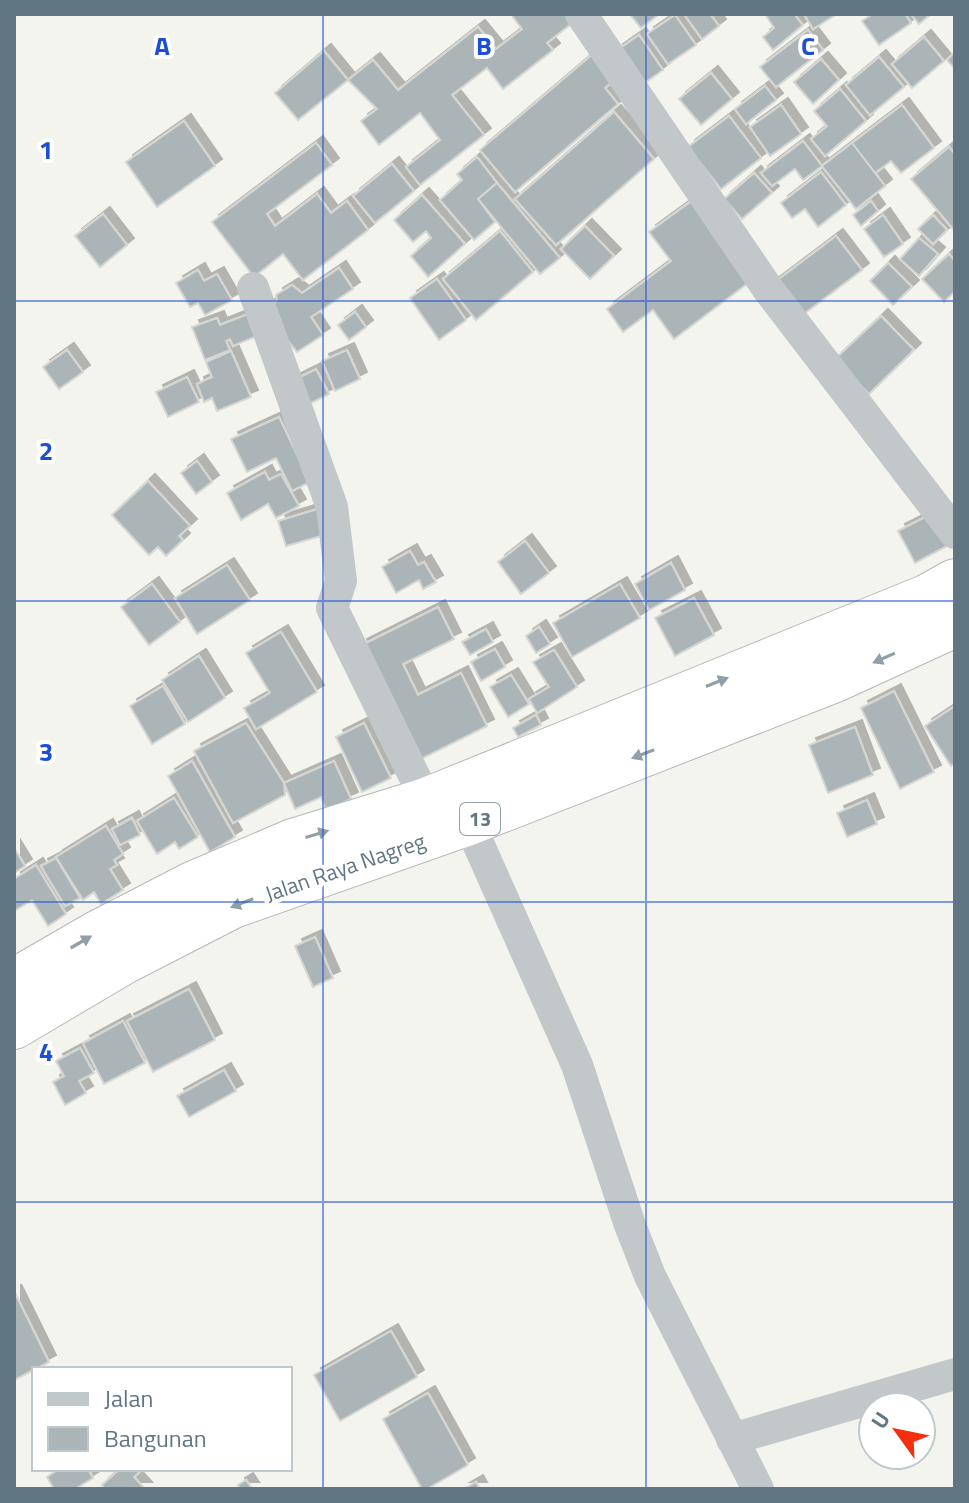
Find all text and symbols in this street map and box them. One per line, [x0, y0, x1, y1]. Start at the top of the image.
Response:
text: A [154, 26, 170, 65]
text: B [476, 26, 492, 65]
text: C [801, 26, 815, 65]
text: 1 [39, 130, 53, 169]
text: 2 [39, 431, 53, 470]
one-way arrow [873, 652, 896, 665]
one-way arrow [705, 675, 729, 688]
text: 3 [39, 732, 53, 771]
one-way arrow [631, 748, 655, 761]
road number: 13 [460, 803, 500, 835]
street label: Jalan Raya Nagreg [260, 824, 430, 910]
one-way arrow [306, 827, 330, 839]
one-way arrow [230, 897, 254, 910]
one-way arrow [70, 935, 92, 949]
text: 4 [39, 1032, 53, 1071]
legend [32, 1367, 292, 1471]
text: Jalan [104, 1380, 153, 1416]
north arrow [857, 1391, 937, 1471]
text: U [862, 1405, 898, 1435]
text: Bangunan [104, 1420, 207, 1456]

